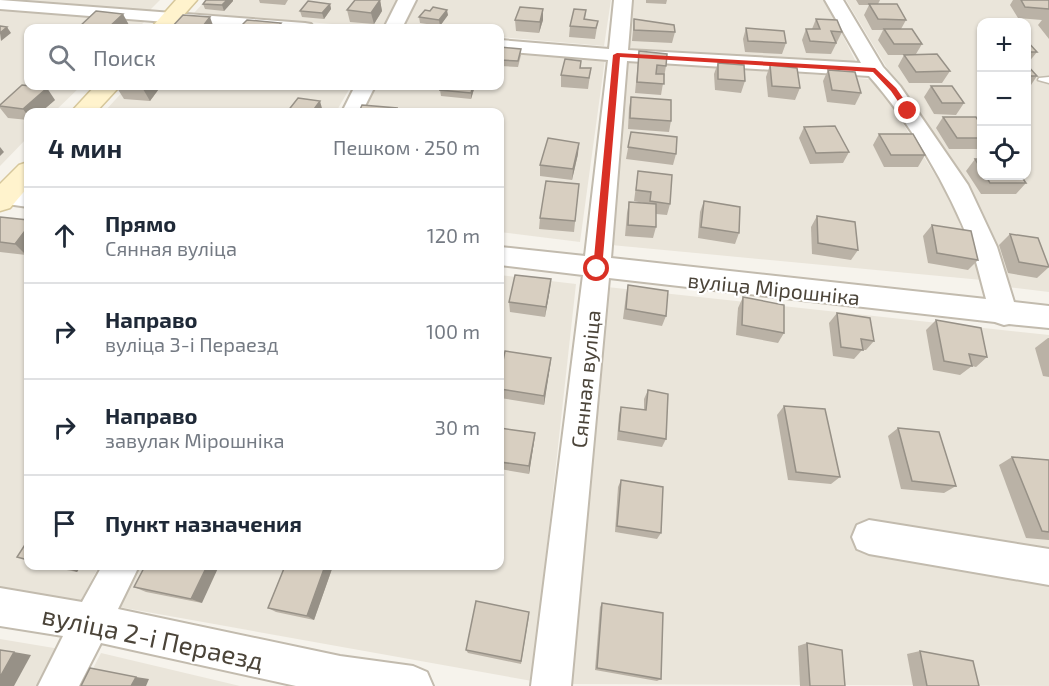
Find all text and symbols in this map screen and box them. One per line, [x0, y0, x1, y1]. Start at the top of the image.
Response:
map controls [977, 18, 1031, 180]
button: + [977, 18, 1031, 72]
search box [24, 24, 504, 90]
icon: search [45, 41, 78, 74]
text: Поиск [93, 44, 156, 70]
button: − [977, 72, 1031, 126]
route end [894, 97, 920, 123]
button: locate [977, 126, 1031, 180]
text: 4 мин [48, 132, 122, 163]
text: Пешком · 250 m [333, 135, 480, 159]
text: Прямо [105, 210, 176, 236]
icon: ahead [48, 219, 81, 252]
text: 120 m [427, 223, 480, 247]
text: Сянная вуліца [105, 236, 237, 260]
route start [583, 255, 609, 281]
street label: вуліца Мірошніка [687, 267, 861, 310]
text: Направо [105, 306, 198, 332]
street label: Сянная вуліца [565, 309, 606, 449]
icon: right [48, 315, 81, 348]
text: 100 m [426, 319, 480, 343]
text: вуліца 3-і Пераезд [105, 332, 278, 356]
text: Направо [105, 402, 198, 428]
icon: right [48, 411, 81, 444]
text: 30 m [435, 415, 480, 439]
text: завулак Мірошніка [105, 428, 285, 452]
icon: arrive [48, 507, 81, 540]
text: Пункт назначения [105, 510, 302, 536]
street label: вуліца 2-і Пераезд [39, 598, 267, 677]

